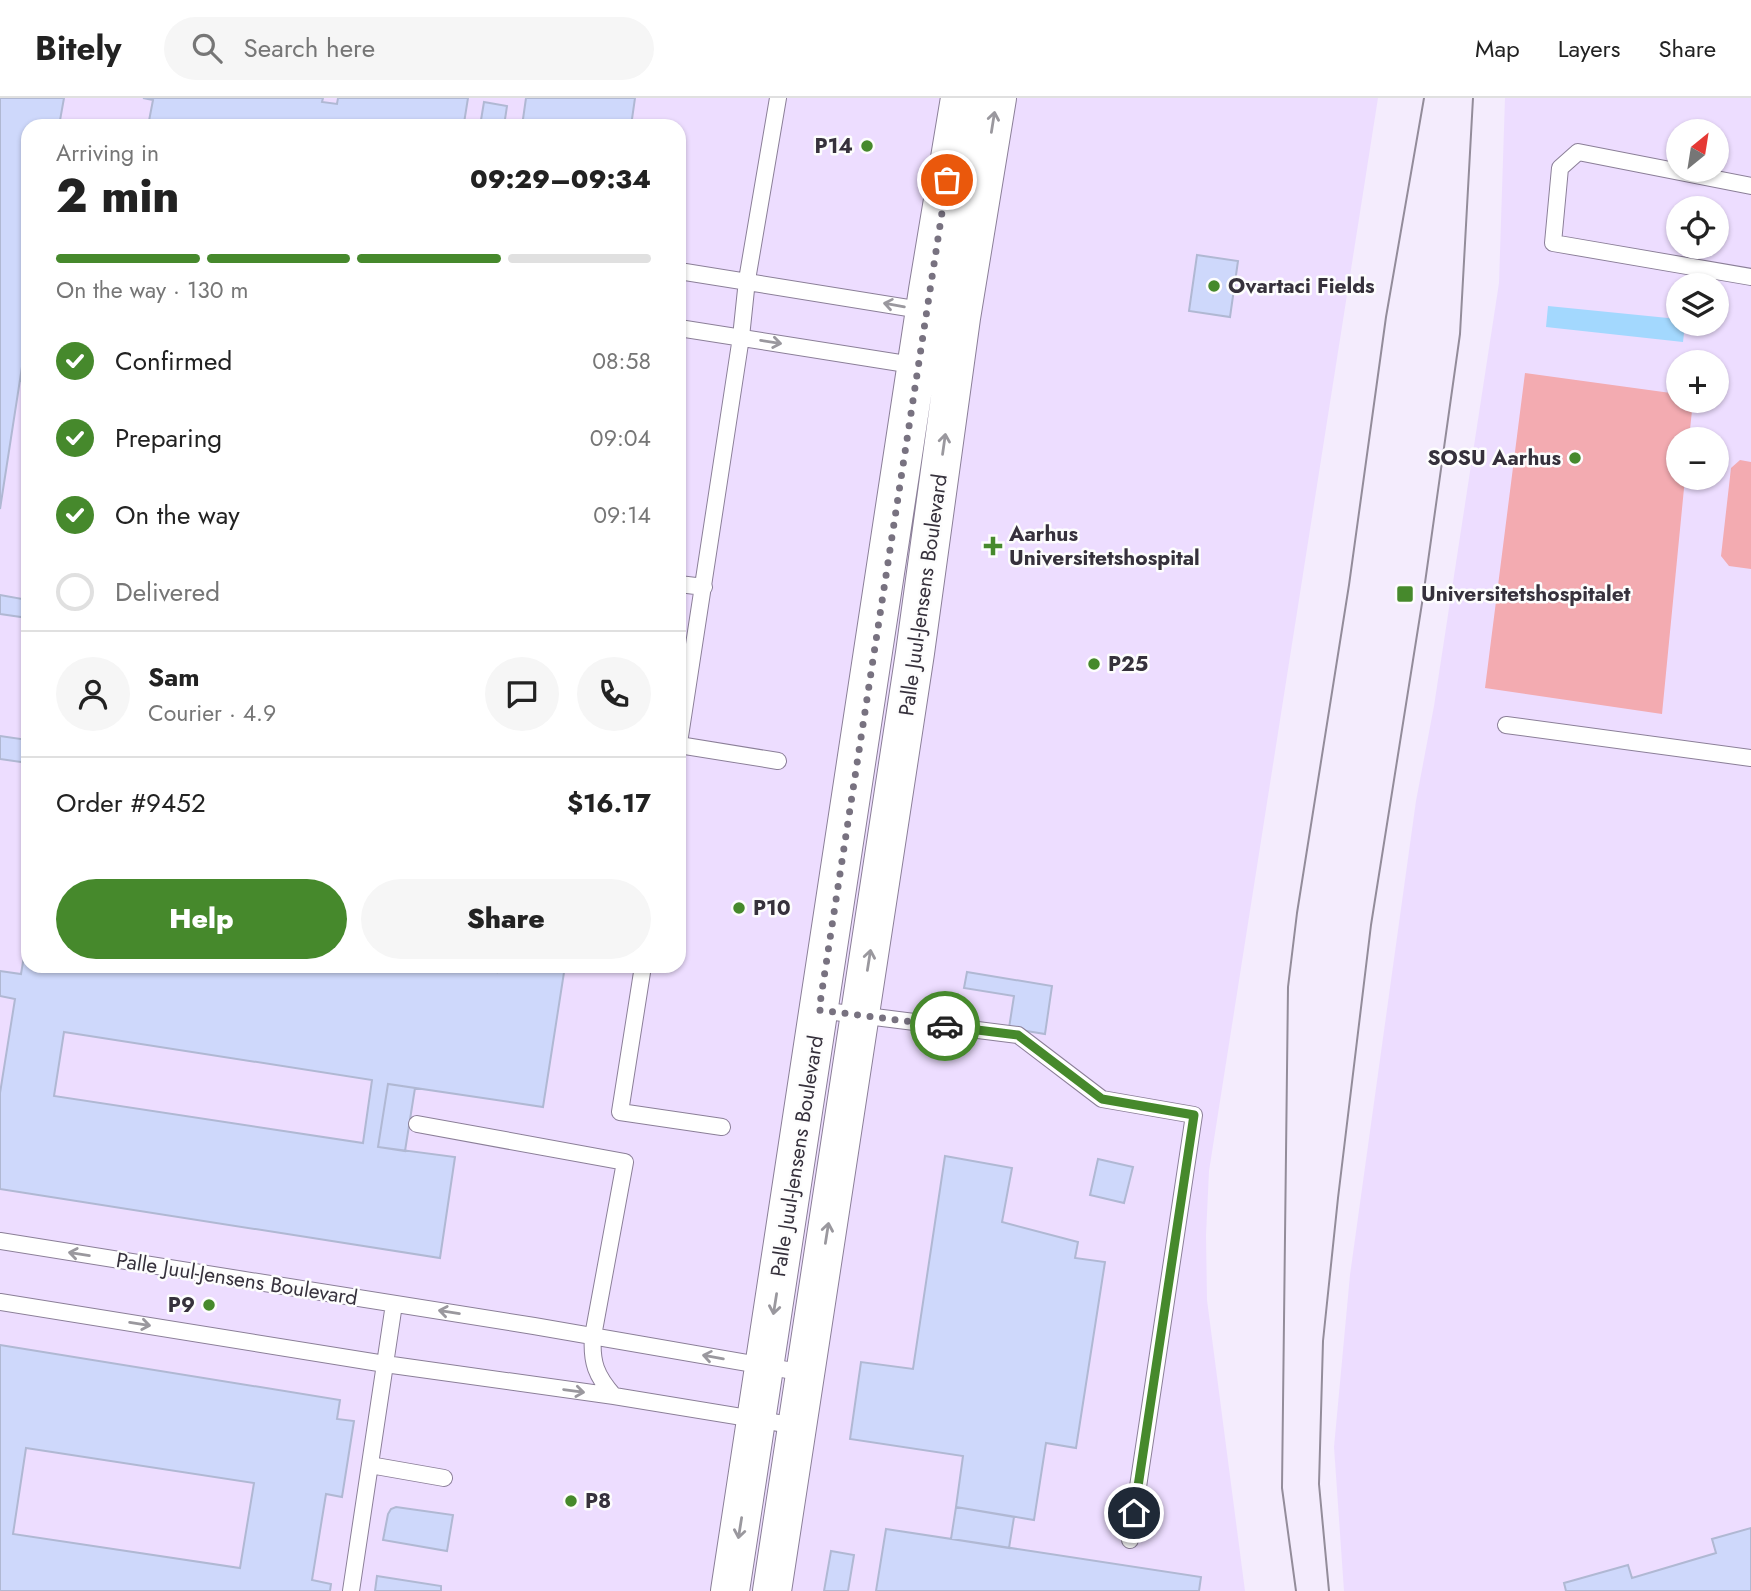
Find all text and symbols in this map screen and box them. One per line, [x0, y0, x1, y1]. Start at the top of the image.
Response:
search box [164, 17, 654, 80]
text: Bitely [35, 25, 122, 72]
icon: search [188, 29, 226, 67]
text: Search here [244, 29, 375, 67]
text: Map [1475, 31, 1520, 66]
text: Layers [1558, 31, 1620, 66]
text: Share [1658, 31, 1716, 66]
one-way arrow [987, 111, 1000, 134]
north arrow [1666, 119, 1729, 182]
map controls [1666, 119, 1729, 490]
place label: P14 [815, 131, 853, 161]
text: Arriving in [56, 136, 159, 170]
marker: P14 [859, 138, 875, 154]
pin [917, 150, 977, 210]
text: 09:29–09:34 [470, 160, 651, 198]
icon: bag [928, 161, 966, 199]
text: 2 min [56, 163, 180, 229]
button: locate [1666, 196, 1729, 259]
place label: Ovartaci Fields [1228, 271, 1375, 301]
text: On the way · 130 m [56, 273, 248, 307]
button: layers [1666, 273, 1729, 336]
marker: Ovartaci Fields [1206, 278, 1222, 294]
one-way arrow [883, 298, 905, 311]
one-way arrow [759, 336, 782, 349]
icon: check [56, 342, 94, 380]
text: Confirmed [115, 342, 232, 380]
text: 08:58 [592, 344, 651, 378]
button: + [1666, 350, 1729, 413]
icon: check [56, 419, 94, 457]
text: Preparing [115, 419, 222, 457]
text: 09:04 [590, 421, 651, 455]
button: − [1666, 427, 1729, 490]
one-way arrow [937, 433, 950, 455]
place label: SOSU Aarhus [1428, 443, 1561, 473]
marker: SOSU Aarhus [1567, 450, 1583, 466]
street label: Palle Juul-Jensens Boulevard [891, 472, 955, 718]
icon: check [56, 496, 94, 534]
text: On the way [115, 496, 240, 534]
text: 09:14 [593, 498, 651, 532]
place label: Aarhus Universitetshospital [1008, 519, 1200, 573]
marker: Aarhus Universitetshospital [983, 536, 1003, 556]
text: Delivered [115, 573, 220, 611]
place label: Universitetshospitalet [1421, 579, 1631, 609]
marker: Universitetshospitalet [1395, 584, 1415, 604]
place label: P25 [1108, 649, 1148, 679]
marker: P25 [1086, 656, 1102, 672]
button: person [56, 657, 130, 731]
button: chat [485, 657, 559, 731]
button: phone [577, 657, 651, 731]
text: Sam [148, 658, 200, 696]
text: Courier · 4.9 [148, 696, 276, 730]
text: Order #9452 [56, 784, 206, 822]
text: $16.17 [567, 784, 651, 822]
button: Help [56, 879, 347, 959]
button: Share [361, 879, 651, 959]
place label: P10 [753, 893, 791, 923]
marker: P10 [731, 900, 747, 916]
one-way arrow [863, 949, 876, 972]
courier [910, 991, 980, 1061]
icon: car [926, 1007, 964, 1045]
street label: Palle Juul-Jensens Boulevard [763, 1033, 831, 1279]
one-way arrow [820, 1222, 833, 1245]
street label: Palle Juul-Jensens Boulevard [114, 1245, 360, 1313]
one-way arrow [68, 1247, 91, 1260]
place label: P9 [168, 1290, 195, 1320]
one-way arrow [768, 1292, 781, 1314]
marker: P9 [201, 1297, 217, 1313]
one-way arrow [438, 1305, 461, 1318]
one-way arrow [128, 1318, 151, 1331]
one-way arrow [702, 1350, 725, 1364]
one-way arrow [562, 1385, 585, 1398]
pin [1104, 1483, 1164, 1543]
place label: P8 [585, 1486, 611, 1516]
marker: P8 [563, 1493, 579, 1509]
icon: home [1115, 1494, 1153, 1532]
one-way arrow [733, 1516, 746, 1539]

